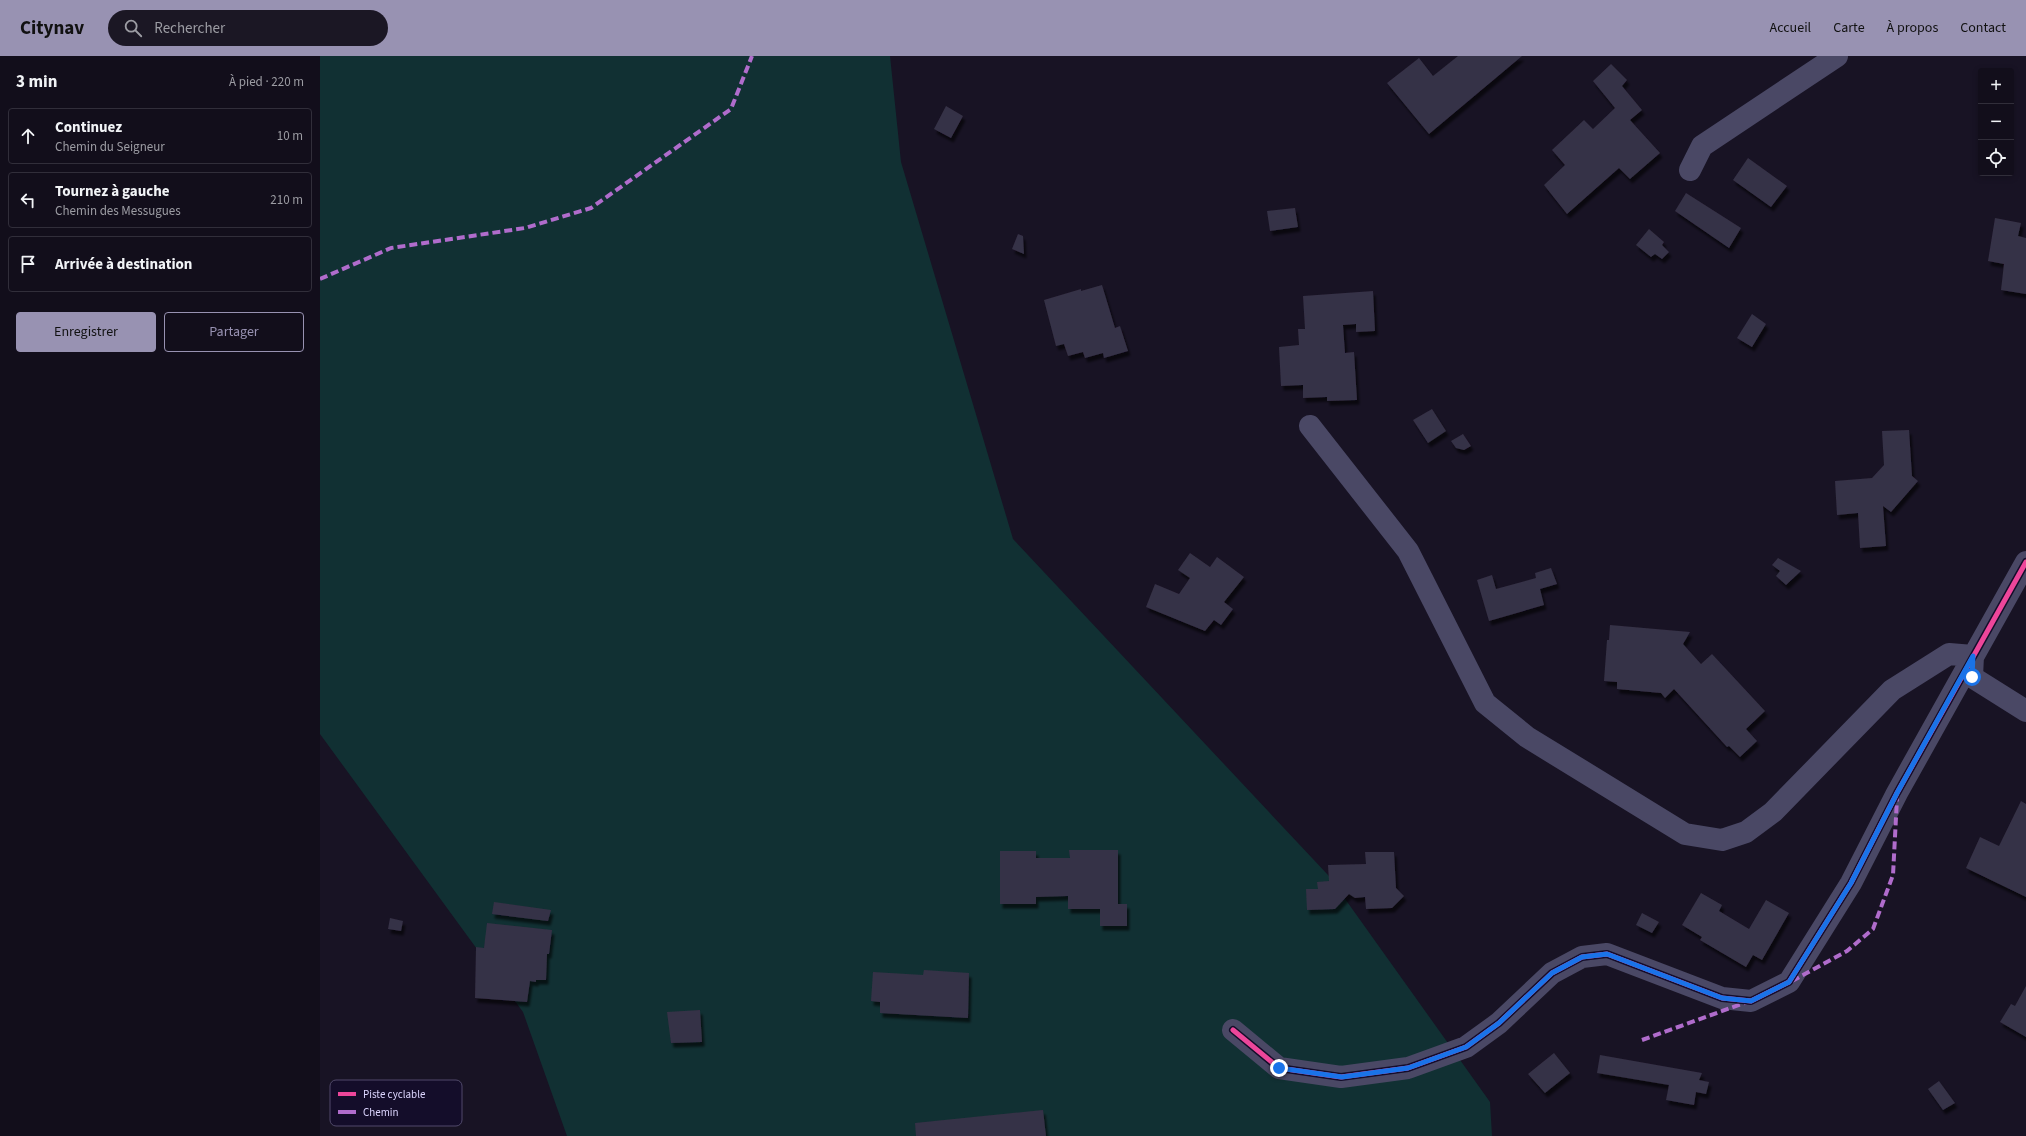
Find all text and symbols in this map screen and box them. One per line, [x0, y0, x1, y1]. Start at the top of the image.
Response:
search box [108, 10, 388, 46]
text: Citynav [20, 15, 84, 42]
icon: search [122, 17, 144, 39]
text: Rechercher [154, 18, 225, 39]
text: Accueil [1770, 18, 1811, 38]
text: Carte [1833, 18, 1865, 38]
text: À propos [1887, 18, 1938, 38]
text: Contact [1960, 18, 2006, 38]
map controls [1978, 68, 2014, 176]
button: + [1978, 68, 2014, 104]
text: 3 min [16, 70, 57, 94]
text: À pied · 220 m [229, 73, 304, 91]
button: − [1978, 104, 2014, 140]
text: Continuez [55, 117, 122, 138]
icon: ahead [17, 125, 39, 147]
text: 10 m [277, 127, 303, 145]
text: Chemin du Seigneur [55, 138, 165, 156]
button: locate [1978, 140, 2014, 176]
text: Tournez à gauche [55, 181, 170, 202]
icon: left [17, 189, 39, 211]
text: 210 m [270, 191, 303, 209]
text: Chemin des Messugues [55, 202, 181, 220]
icon: arrive [17, 253, 39, 275]
text: Arrivée à destination [55, 254, 192, 275]
button: Enregistrer [16, 312, 156, 352]
button: Partager [164, 312, 304, 352]
route start [1963, 668, 1981, 686]
route end [1270, 1059, 1288, 1077]
legend [330, 1080, 462, 1126]
text: Piste cyclable [363, 1087, 426, 1102]
text: Chemin [363, 1105, 399, 1120]

